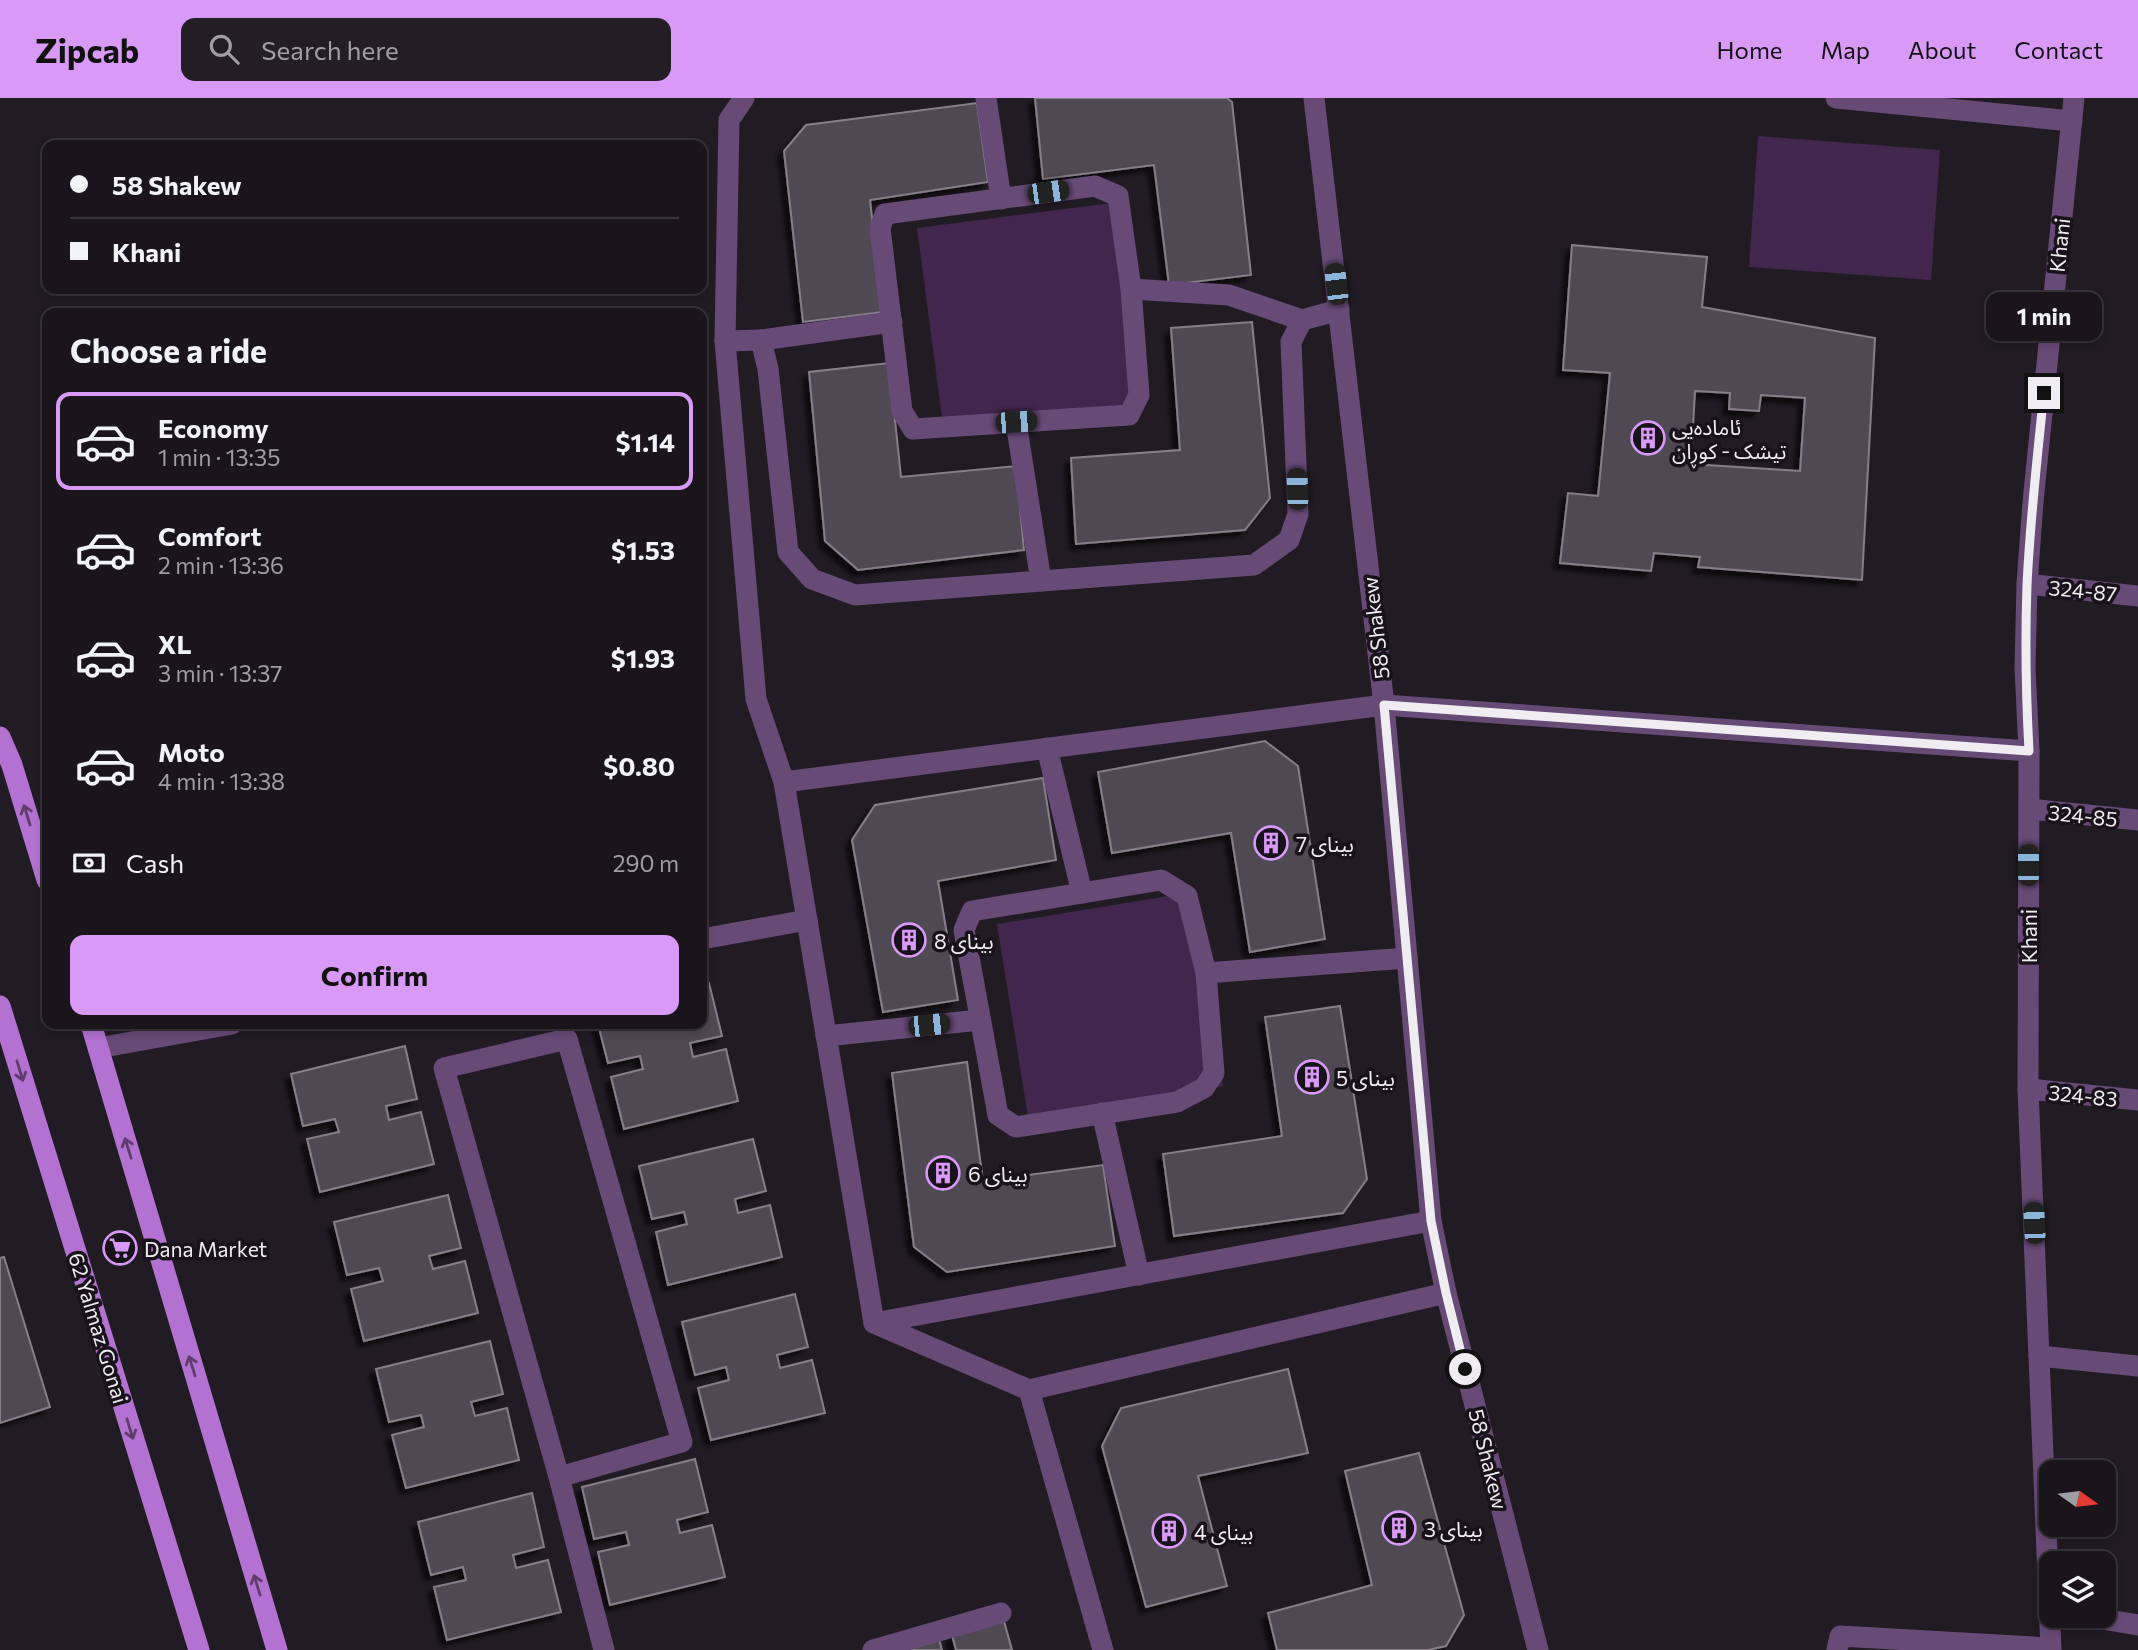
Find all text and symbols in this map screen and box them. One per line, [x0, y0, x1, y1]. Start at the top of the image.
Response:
search box [181, 18, 671, 81]
text: Zipcab [35, 29, 139, 70]
icon: search [205, 30, 243, 68]
text: Search here [261, 34, 399, 65]
text: Home [1717, 35, 1783, 64]
text: Map [1821, 35, 1870, 64]
text: About [1908, 35, 1976, 64]
text: Contact [2014, 35, 2103, 64]
text: 58 Shakew [112, 169, 242, 200]
car [1026, 179, 1071, 205]
street label: Khani [2044, 217, 2074, 273]
text: Khani [112, 236, 181, 267]
car [1324, 262, 1349, 306]
callout: 1 min [1986, 292, 2102, 341]
text: 1 min [2017, 302, 2071, 330]
text: Choose a ride [70, 330, 267, 370]
route end [2028, 377, 2060, 409]
icon: car [74, 410, 137, 473]
car [995, 410, 1038, 434]
text: Economy [158, 412, 269, 443]
place label: ئامادەیی تیشک - کوڕان [1672, 414, 1786, 469]
building icon: ئامادەیی تیشک - کوڕان [1629, 419, 1667, 457]
text: $1.14 [616, 426, 675, 457]
text: 1 min · 13:35 [158, 443, 280, 471]
car [1286, 468, 1309, 510]
icon: car [74, 518, 137, 581]
text: Comfort [158, 520, 261, 551]
text: $1.53 [611, 534, 675, 565]
text: 2 min · 13:36 [158, 551, 284, 579]
street label: 324-87 [2048, 574, 2118, 606]
street label: 58 Shakew [1356, 575, 1394, 680]
icon: car [74, 626, 137, 689]
text: XL [158, 628, 192, 659]
text: $1.93 [611, 642, 675, 673]
text: 3 min · 13:37 [158, 659, 282, 687]
icon: car [74, 734, 137, 797]
text: Moto [158, 736, 225, 767]
text: $0.80 [603, 750, 675, 781]
text: 4 min · 13:38 [158, 767, 285, 795]
street label: 324-85 [2047, 799, 2119, 831]
one-way arrow [20, 804, 33, 826]
building icon: بيناى 7 [1252, 824, 1290, 862]
place label: بيناى 7 [1296, 831, 1354, 857]
icon: cash [70, 844, 108, 882]
car [2018, 844, 2039, 886]
text: Cash [126, 847, 184, 878]
text: 290 m [613, 849, 679, 877]
street label: Khani [2016, 909, 2041, 963]
building icon: بيناى 8 [890, 921, 928, 959]
place label: بيناى 8 [934, 928, 994, 954]
button: Confirm [70, 935, 679, 1015]
car [908, 1012, 951, 1038]
building icon: بيناى 5 [1293, 1058, 1331, 1096]
one-way arrow [14, 1060, 27, 1082]
place label: بيناى 5 [1336, 1065, 1395, 1091]
street label: 324-83 [2047, 1079, 2119, 1111]
one-way arrow [120, 1138, 133, 1160]
building icon: بيناى 6 [924, 1154, 962, 1192]
place label: بيناى 6 [968, 1161, 1028, 1187]
car [2023, 1201, 2046, 1245]
supermarket icon: Dana Market [101, 1229, 139, 1267]
place label: Dana Market [144, 1236, 267, 1261]
street label: 62 Yalmaz Gonai [64, 1250, 134, 1406]
route start [1449, 1353, 1481, 1385]
one-way arrow [185, 1356, 198, 1378]
street label: 58 Shakew [1464, 1406, 1514, 1512]
one-way arrow [125, 1418, 138, 1440]
north arrow [2039, 1460, 2116, 1536]
map controls [2039, 1460, 2116, 1628]
building icon: بيناى 3 [1380, 1509, 1418, 1547]
building icon: بيناى 4 [1150, 1512, 1188, 1550]
place label: بيناى 3 [1424, 1516, 1483, 1542]
place label: بيناى 4 [1194, 1519, 1253, 1545]
button: layers [2039, 1551, 2116, 1628]
one-way arrow [250, 1574, 263, 1596]

